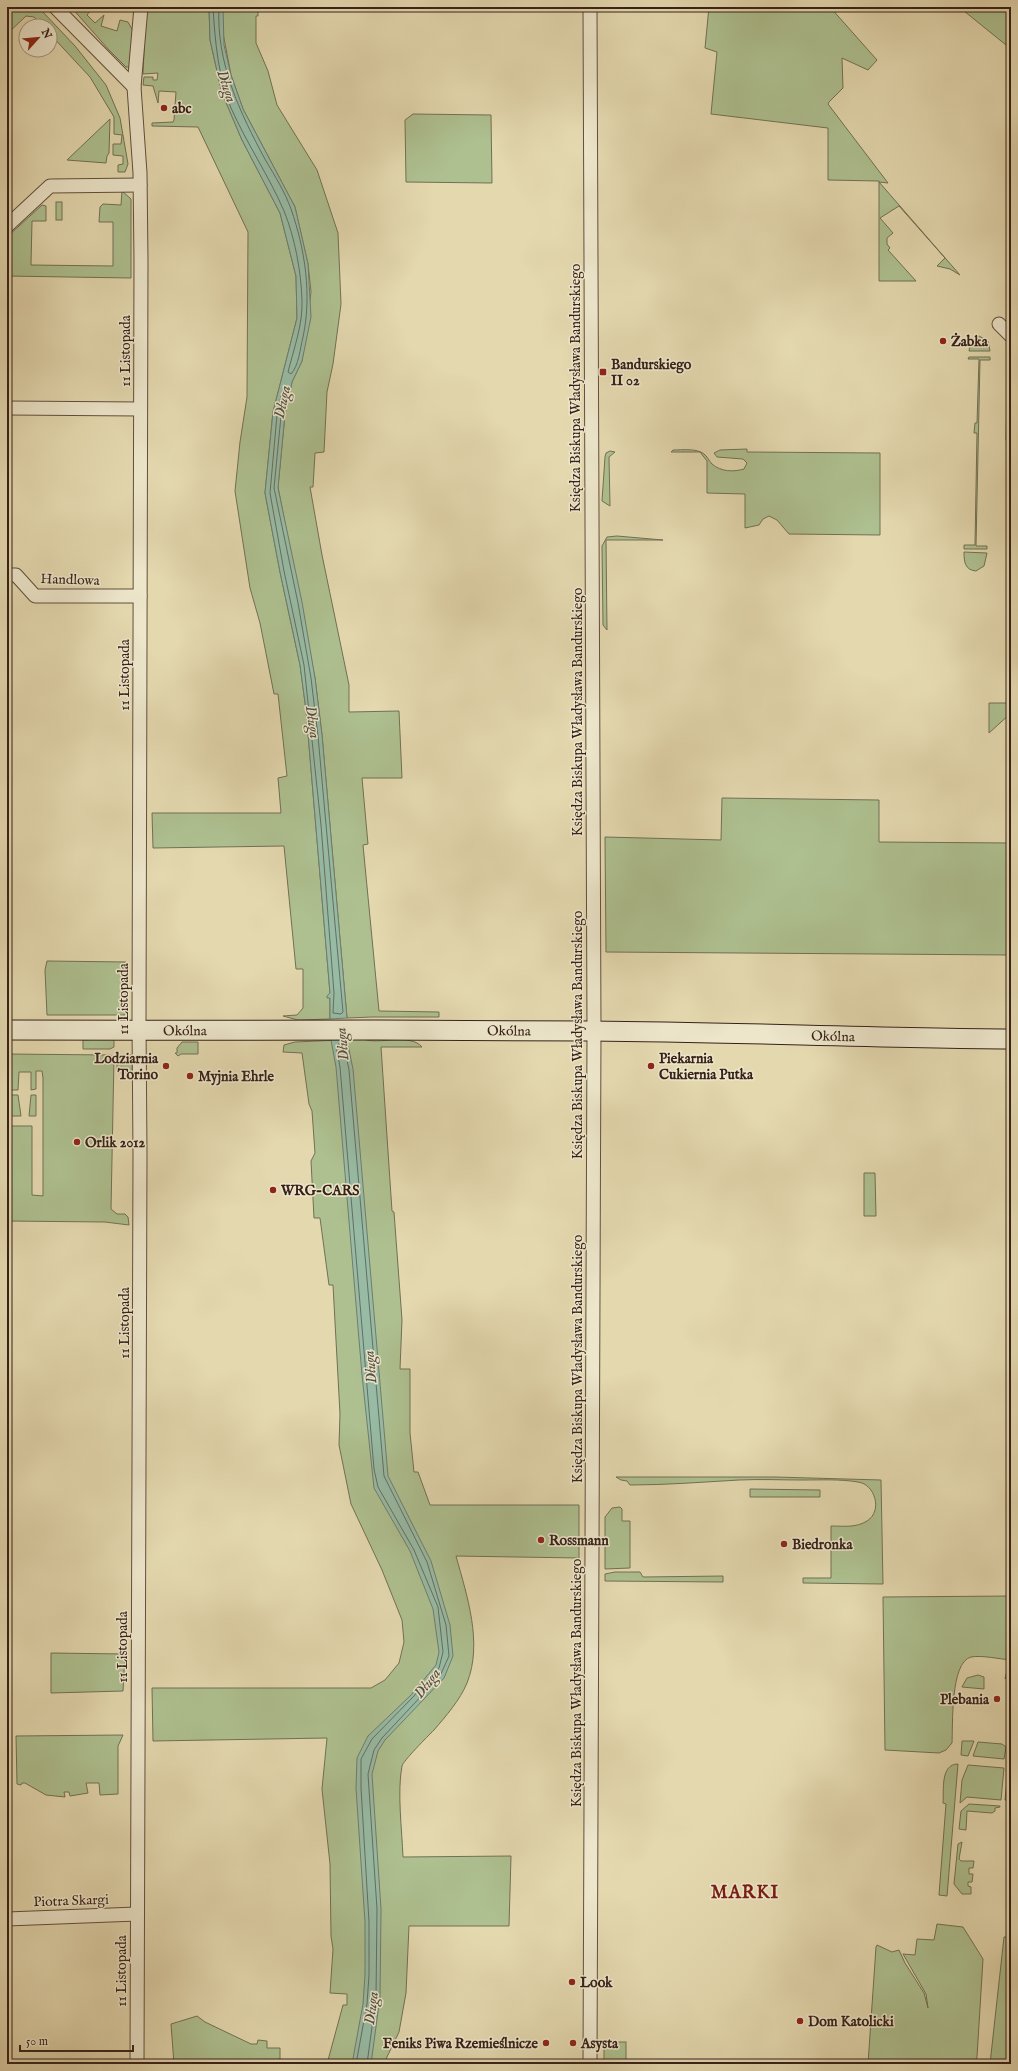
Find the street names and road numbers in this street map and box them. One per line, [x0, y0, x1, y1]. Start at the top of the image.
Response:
street label: Księdza Biskupa Władysława Bandurskiego [567, 263, 585, 512]
street label: 11 Listopada [117, 314, 135, 387]
street label: Handlowa [40, 570, 101, 590]
street label: Księdza Biskupa Władysława Bandurskiego [569, 587, 587, 836]
street label: 11 Listopada [116, 638, 134, 711]
street label: Księdza Biskupa Władysława Bandurskiego [569, 910, 587, 1159]
street label: 11 Listopada [115, 962, 133, 1035]
street label: Okólna [163, 1022, 208, 1040]
street label: Okólna [487, 1022, 532, 1041]
street label: Okólna [811, 1027, 856, 1046]
street label: Księdza Biskupa Władysława Bandurskiego [569, 1234, 587, 1483]
street label: 11 Listopada [116, 1286, 134, 1359]
street label: Księdza Biskupa Władysława Bandurskiego [568, 1558, 586, 1807]
street label: 11 Listopada [114, 1610, 132, 1683]
street label: Piotra Skargi [33, 1891, 109, 1911]
street label: 11 Listopada [113, 1934, 131, 2007]

